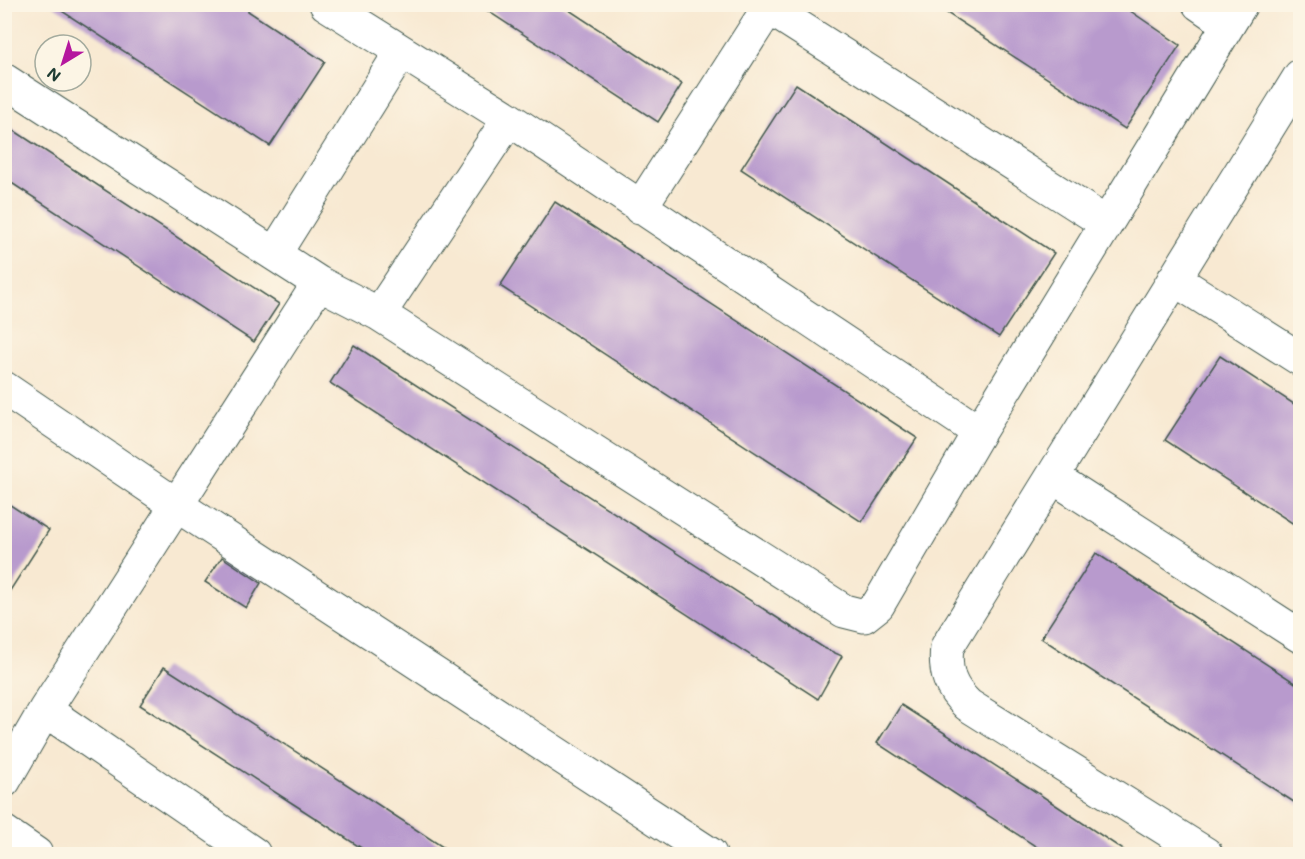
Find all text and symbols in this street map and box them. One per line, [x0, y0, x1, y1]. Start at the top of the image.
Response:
north arrow [33, 33, 93, 93]
text: N [42, 63, 65, 87]

